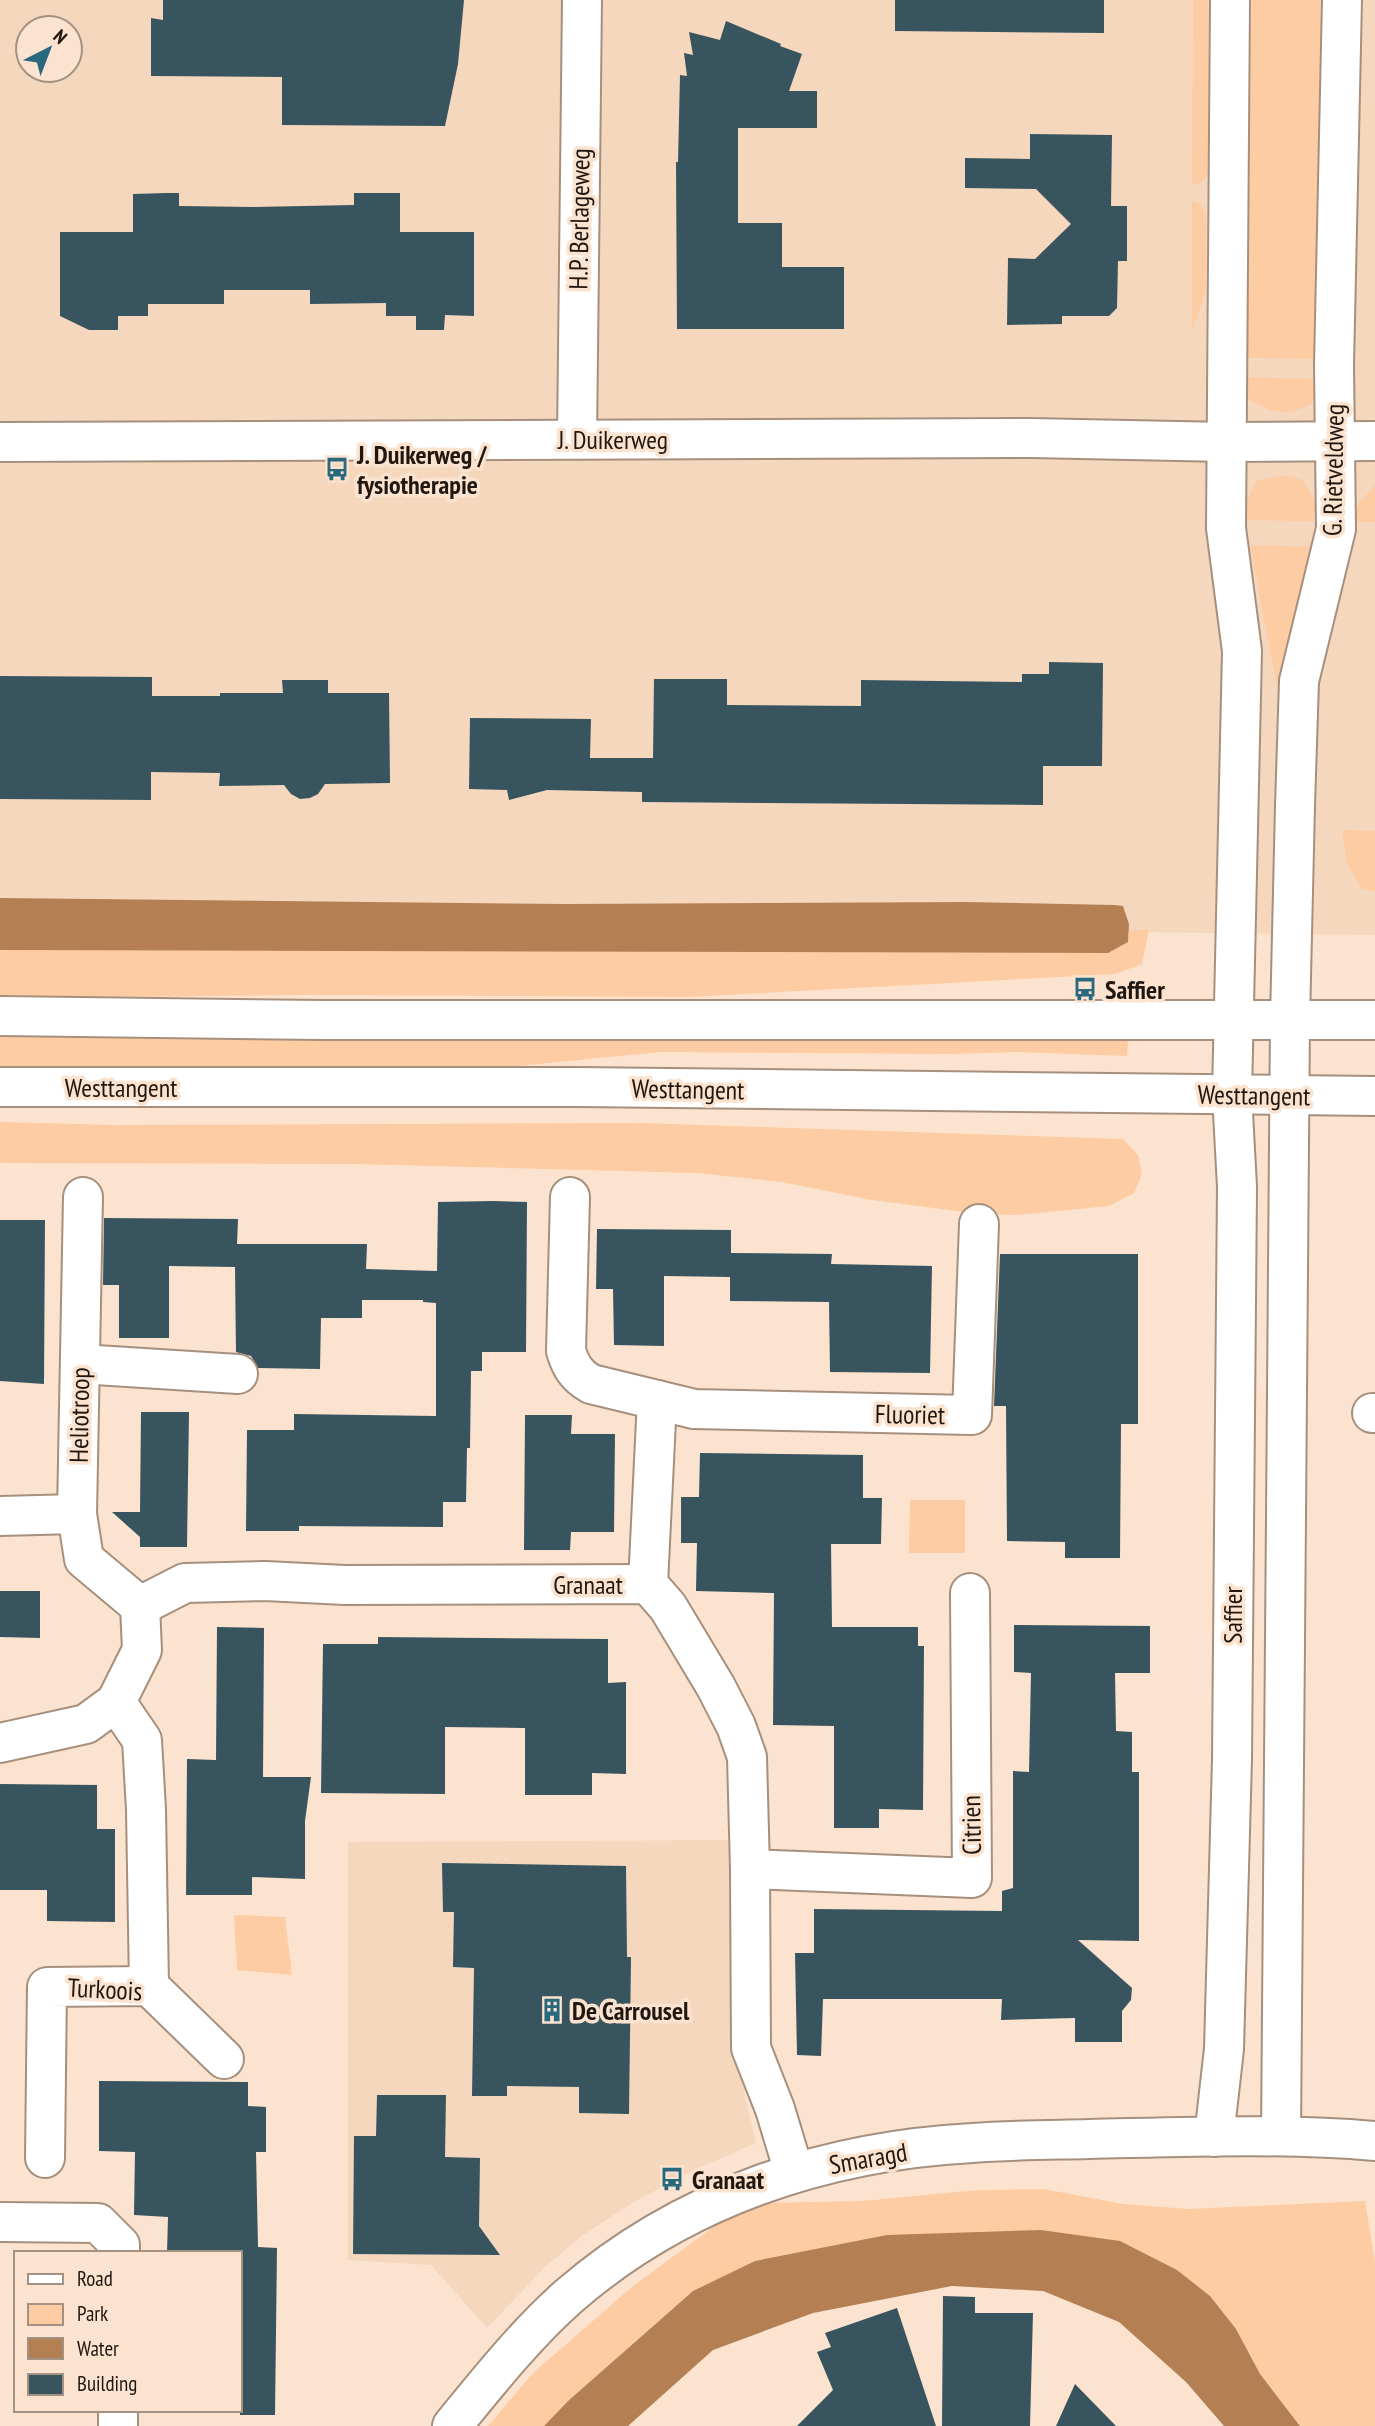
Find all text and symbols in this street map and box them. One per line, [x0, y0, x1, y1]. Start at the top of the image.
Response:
north arrow [14, 14, 84, 84]
text: N [49, 24, 72, 49]
street label: H.P. Berlageweg [561, 148, 597, 290]
street label: G. Rietveldweg [1315, 404, 1351, 536]
street label: J. Duikerweg [557, 423, 668, 456]
place label: J. Duikerweg / fysiotherapie [356, 438, 488, 501]
bus stop icon: J. Duikerweg / fysiotherapie [323, 455, 351, 483]
place label: Saffier [1105, 973, 1165, 1006]
bus stop icon: Saffier [1071, 975, 1099, 1003]
street label: Westtangent [65, 1071, 177, 1104]
street label: Westtangent [631, 1072, 745, 1106]
street label: Westtangent [1197, 1078, 1311, 1112]
street label: Heliotroop [62, 1367, 96, 1463]
street label: Fluoriet [875, 1397, 945, 1431]
street label: Granaat [553, 1568, 623, 1601]
street label: Saffier [1216, 1586, 1249, 1644]
street label: Citrien [954, 1795, 988, 1855]
street label: Turkoois [67, 1971, 143, 2007]
place label: De Carrousel [572, 1994, 690, 2027]
building icon: De Carrousel [538, 1996, 566, 2024]
street label: Smaragd [826, 2135, 910, 2181]
place label: Granaat [692, 2163, 765, 2196]
bus stop icon: Granaat [658, 2165, 686, 2193]
legend [14, 2251, 242, 2412]
text: Road [77, 2265, 113, 2292]
text: Park [77, 2300, 108, 2327]
text: Water [77, 2335, 119, 2362]
text: Building [77, 2370, 137, 2397]

